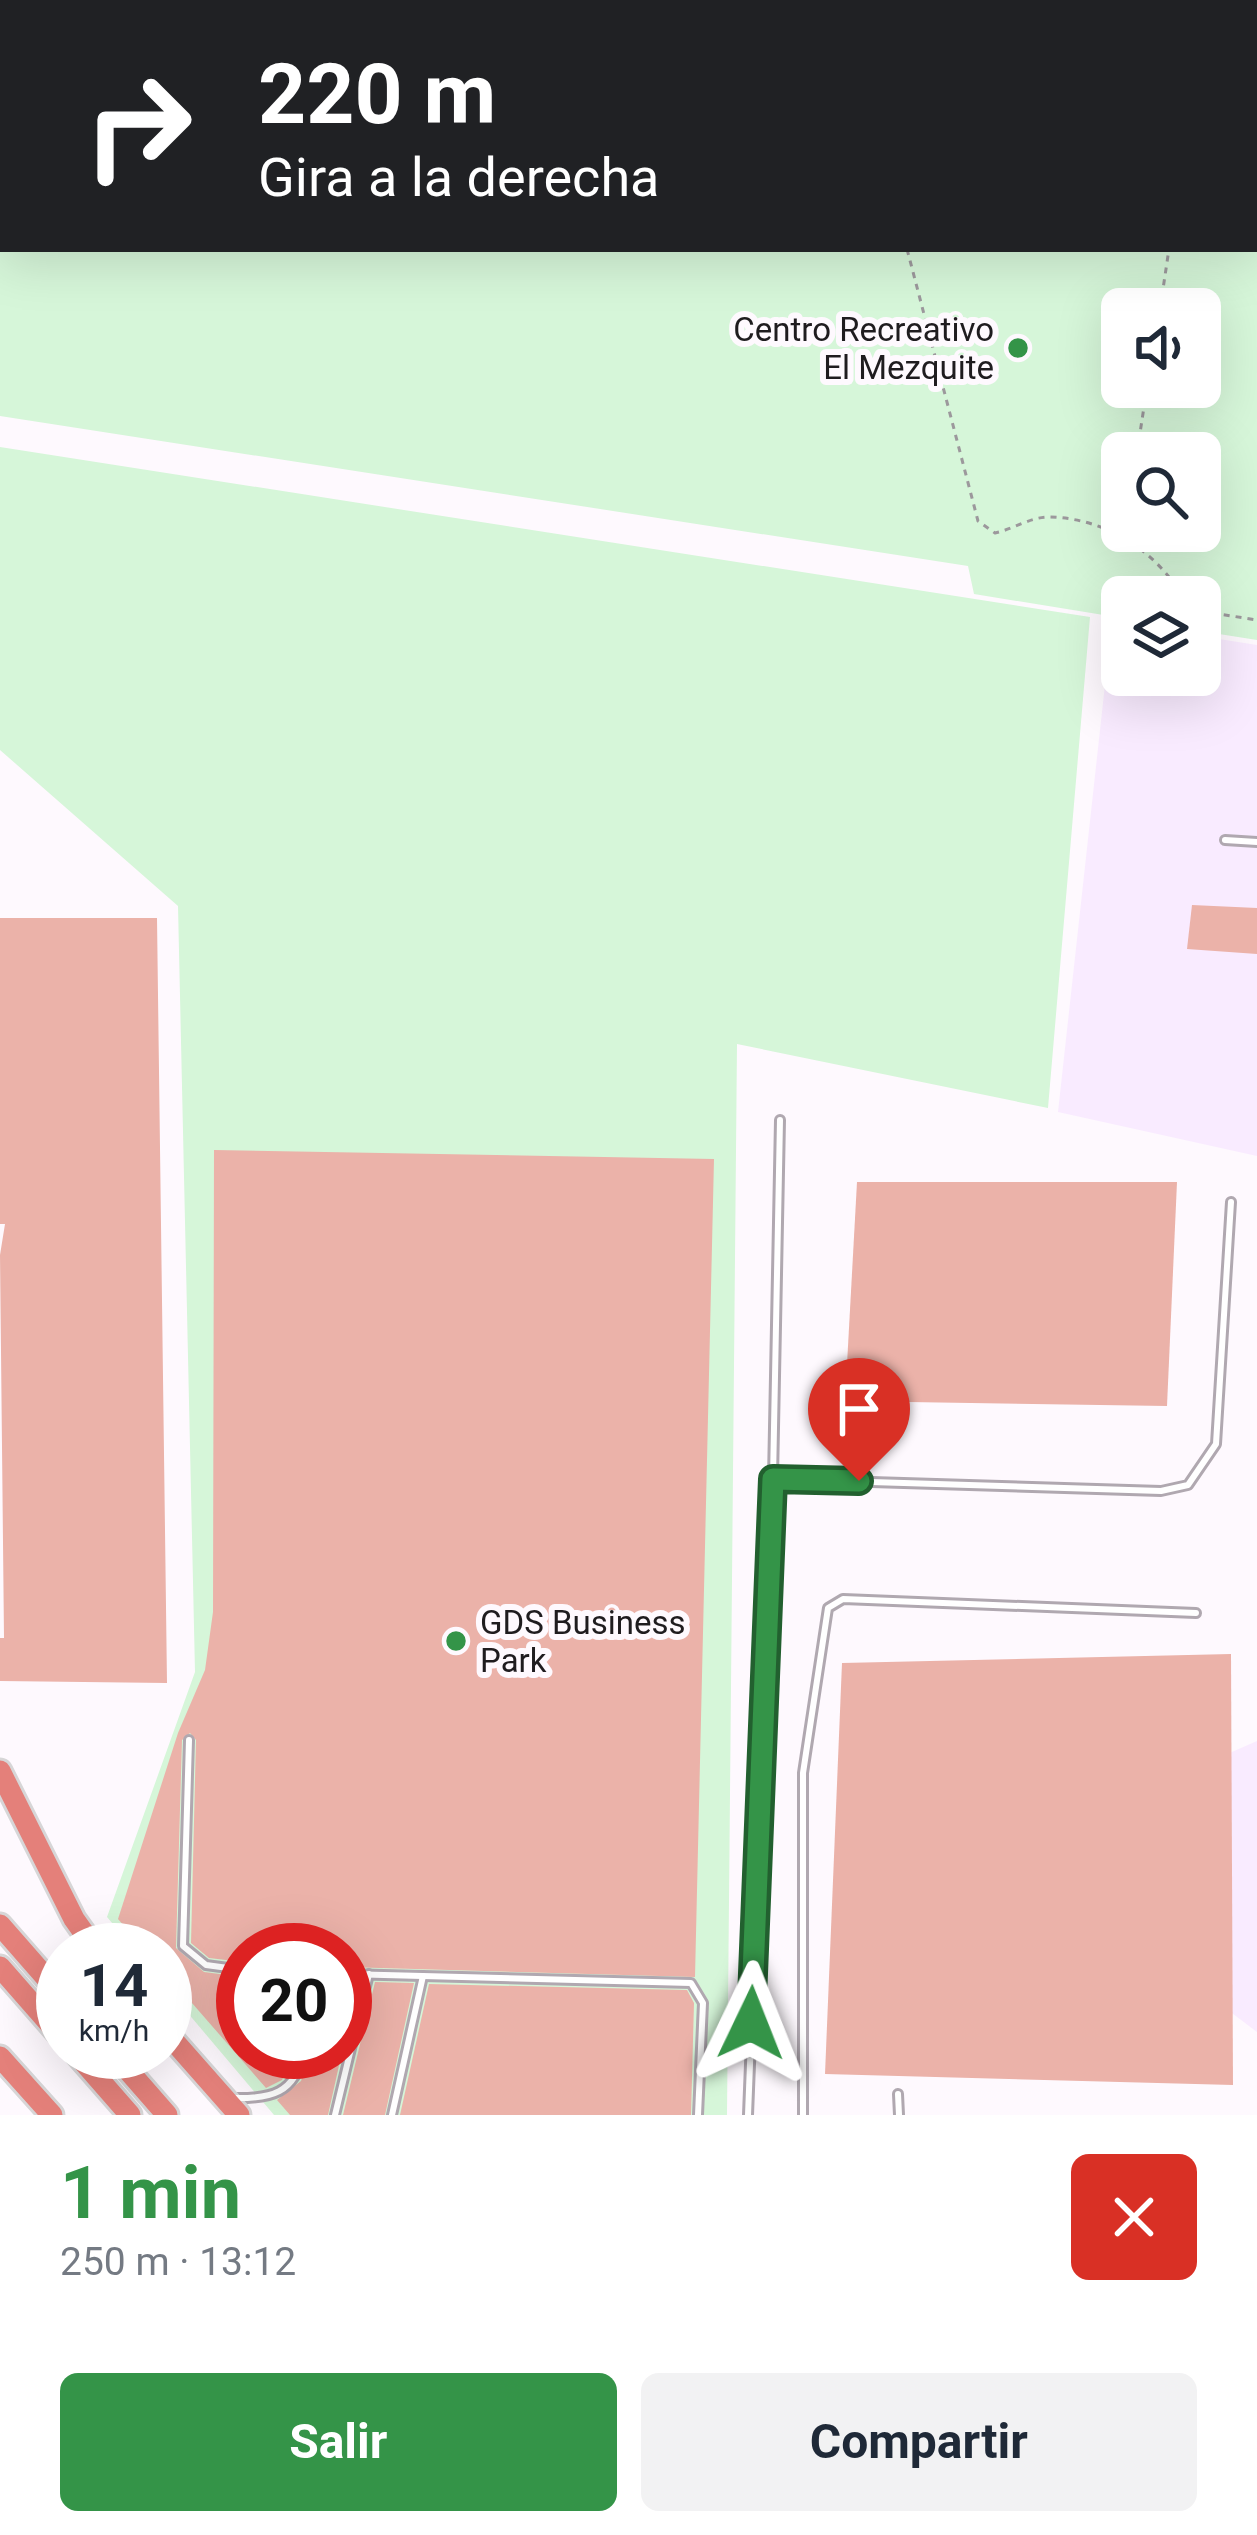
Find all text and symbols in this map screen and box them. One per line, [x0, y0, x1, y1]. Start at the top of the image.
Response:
text: 220 m [258, 45, 496, 144]
icon: right [60, 48, 216, 204]
text: Gira a la derecha [258, 146, 660, 209]
map controls [1101, 288, 1221, 696]
button: sound [1101, 288, 1221, 408]
place label: Centro Recreativo El Mezquite [733, 310, 994, 387]
marker: Centro Recreativo El Mezquite [1005, 335, 1031, 361]
button: search [1101, 432, 1221, 552]
button: layers [1101, 576, 1221, 696]
pin [808, 1358, 910, 1481]
icon: arrive [826, 1376, 892, 1442]
place label: GDS Business Park [480, 1603, 686, 1680]
marker: GDS Business Park [443, 1628, 469, 1654]
speed limit sign: 20 [216, 1923, 372, 2079]
text: 14 [80, 1950, 148, 2021]
position arrow [688, 1960, 814, 2086]
text: km/h [79, 2013, 149, 2048]
text: 1 min [60, 2151, 241, 2236]
button: close [1071, 2154, 1197, 2280]
text: 250 m · 13:12 [60, 2239, 296, 2285]
button: Salir [60, 2373, 617, 2511]
button: Compartir [641, 2373, 1197, 2511]

